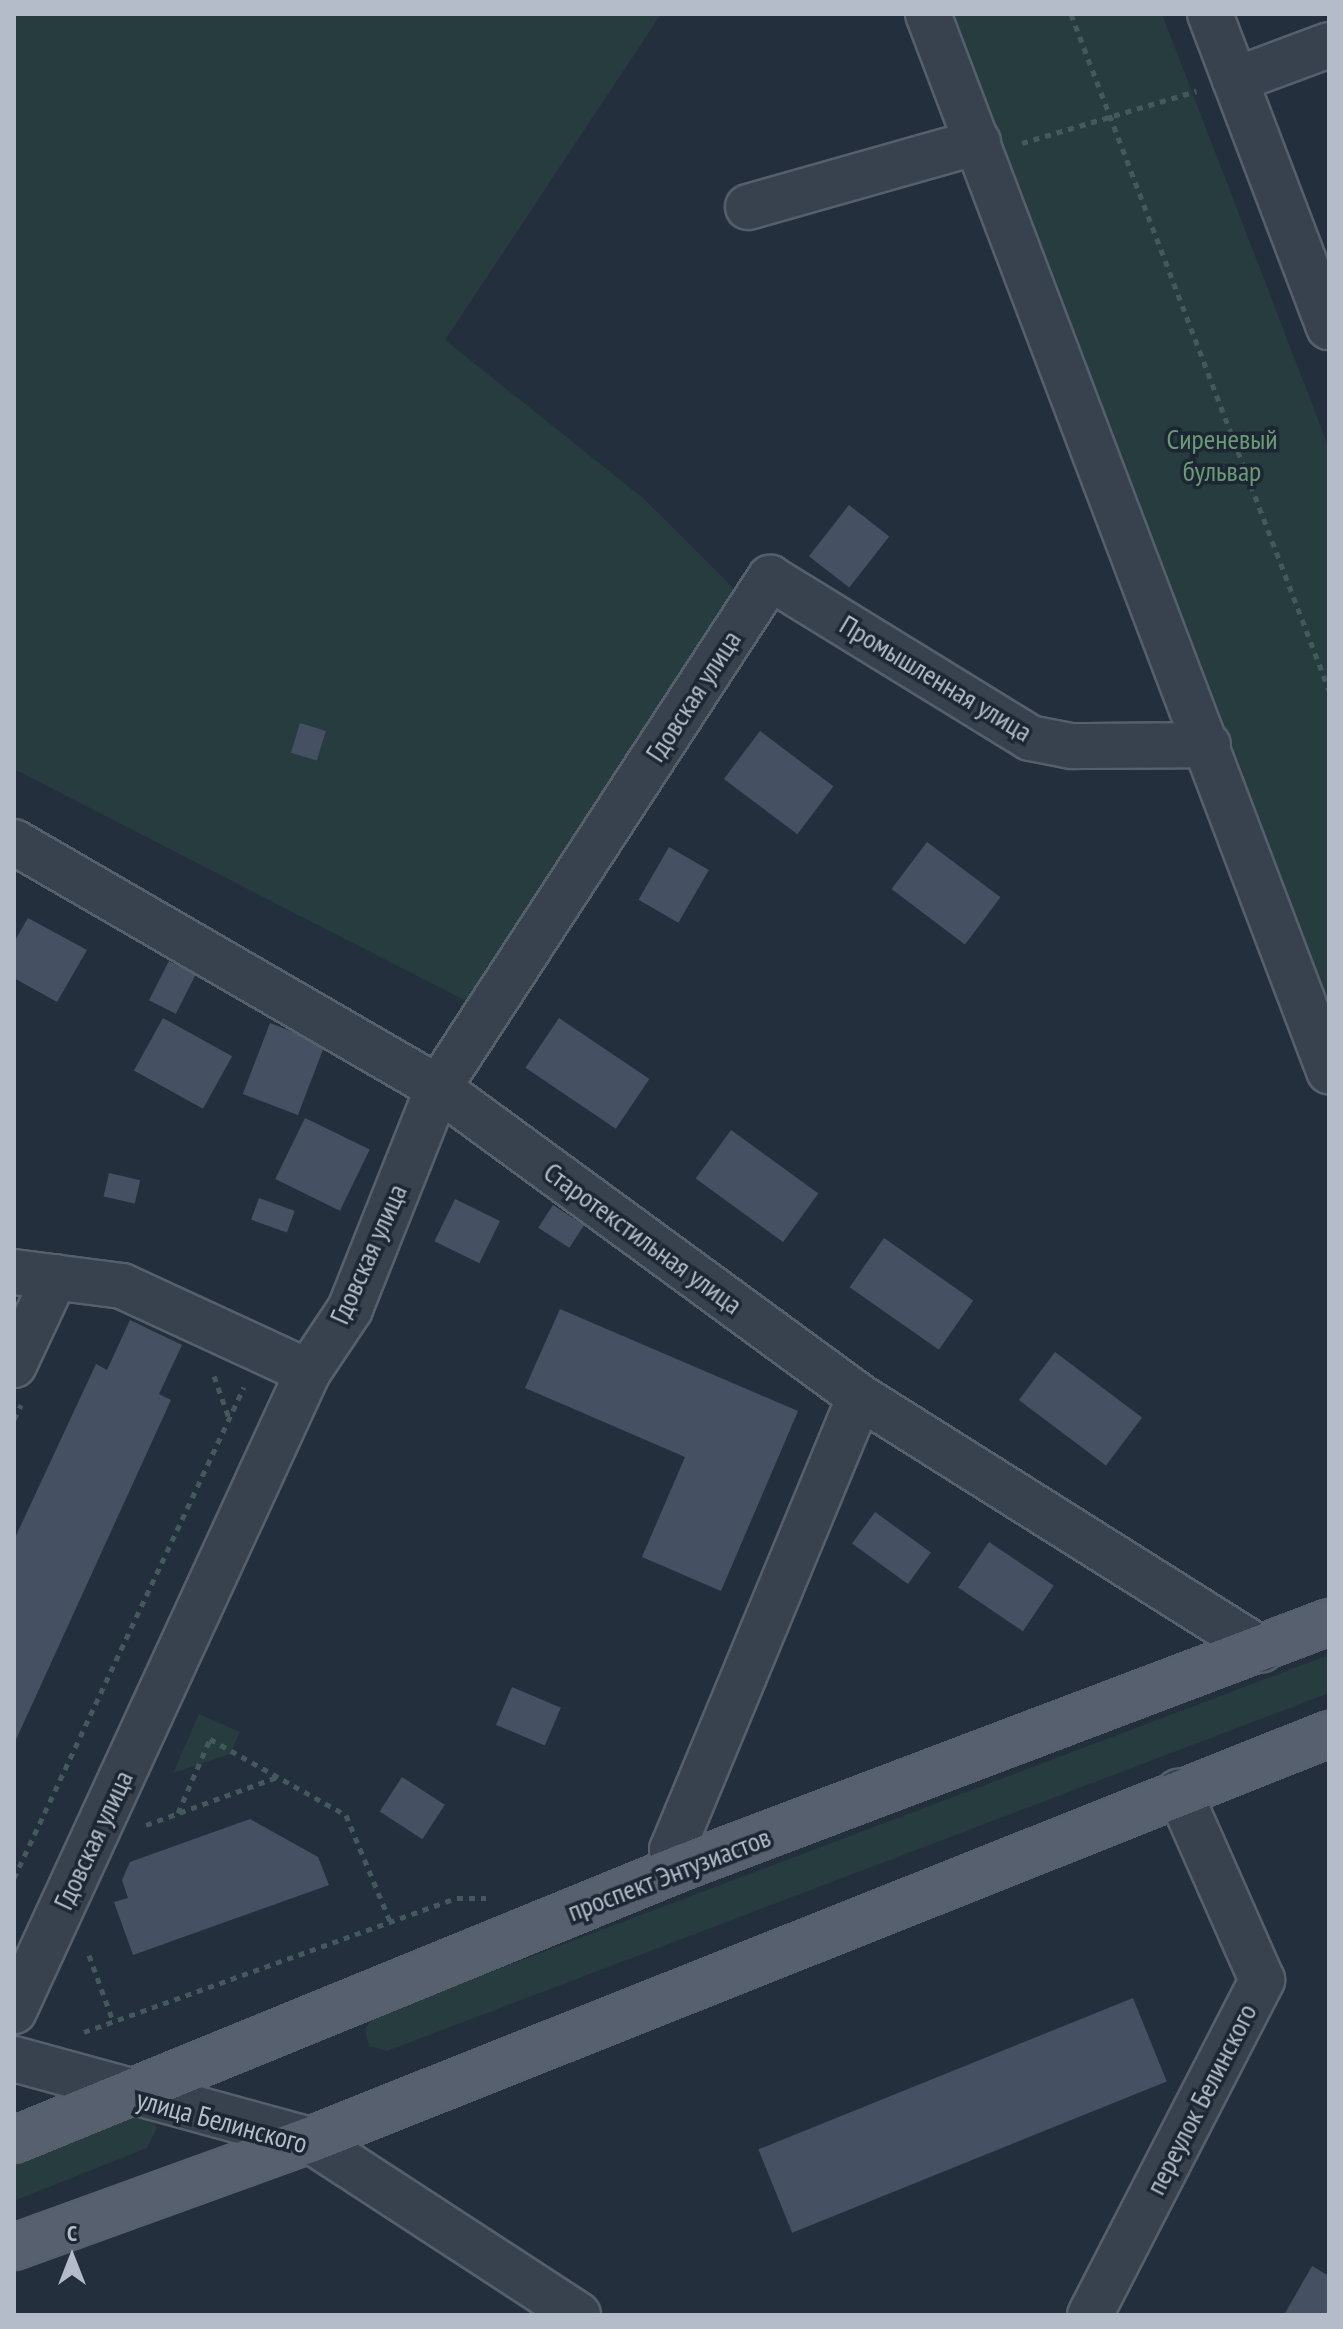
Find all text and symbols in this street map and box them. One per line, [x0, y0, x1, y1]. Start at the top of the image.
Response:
park label: Сиреневый бульвар [1166, 422, 1278, 488]
street label: Промышленная улица [834, 607, 1038, 749]
street label: Гдовская улица [638, 624, 748, 768]
street label: Старотекстильная улица [537, 1155, 749, 1321]
street label: Гдовская улица [322, 1179, 414, 1329]
street label: Гдовская улица [46, 1765, 140, 1915]
street label: проспект Энтузиастов [562, 1820, 776, 1928]
street label: переулок Белинского [1138, 1998, 1264, 2200]
street label: улица Белинского [133, 2082, 311, 2160]
north arrow [32, 2217, 112, 2297]
text: С [67, 2219, 77, 2247]

